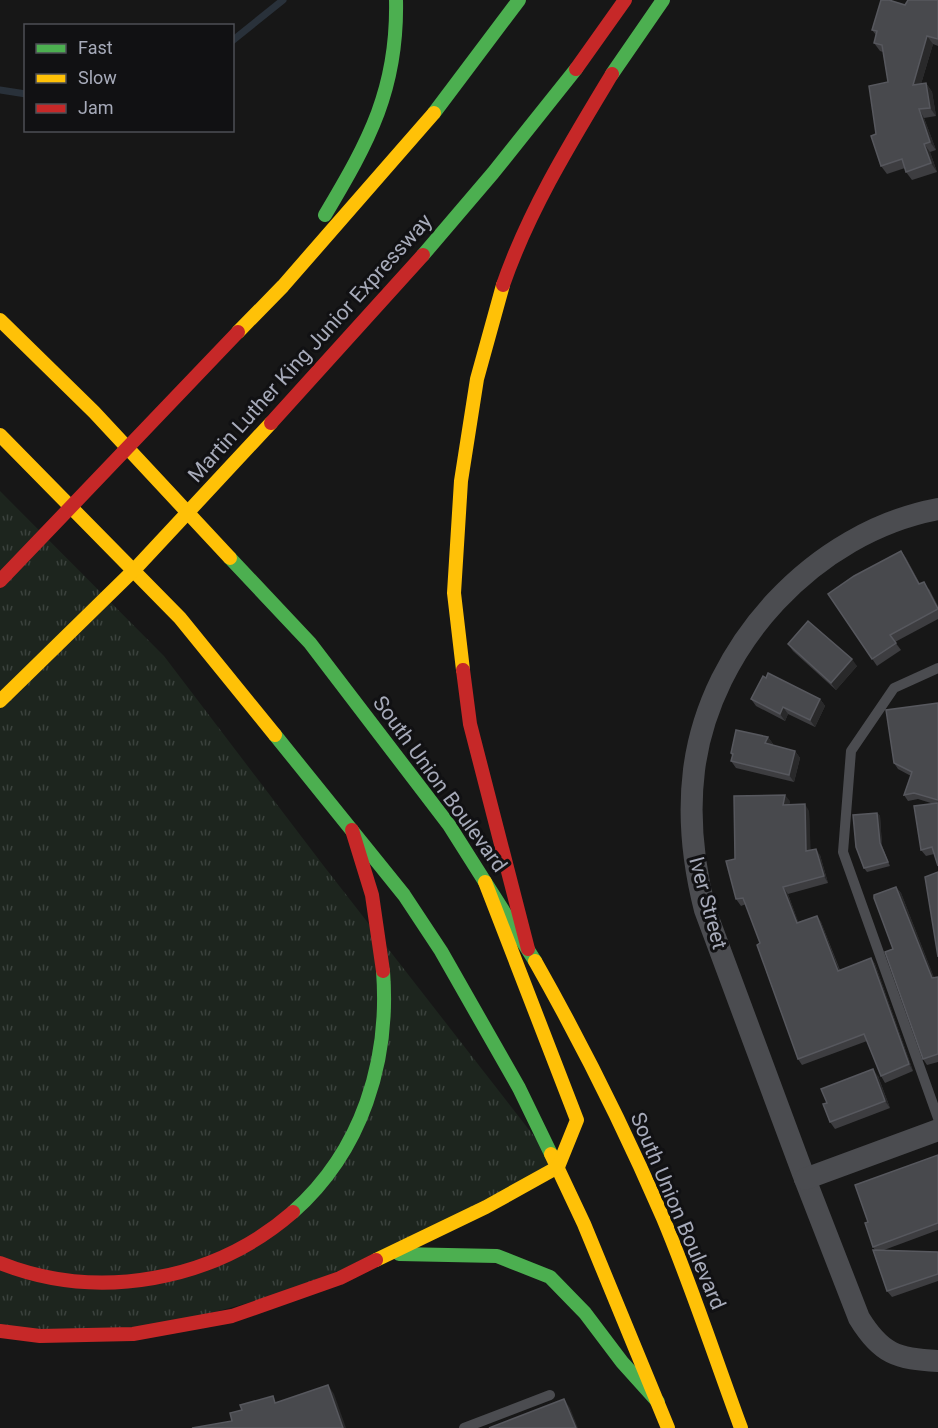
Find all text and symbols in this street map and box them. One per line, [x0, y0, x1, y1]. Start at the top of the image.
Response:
legend [24, 24, 234, 132]
text: Fast [78, 37, 113, 58]
text: Slow [78, 67, 117, 88]
text: Jam [78, 97, 114, 118]
street label: Martin Luther King Junior Expressway [183, 209, 437, 487]
street label: South Union Boulevard [368, 691, 512, 877]
street label: Iver Street [684, 854, 732, 952]
street label: South Union Boulevard [626, 1109, 730, 1313]

